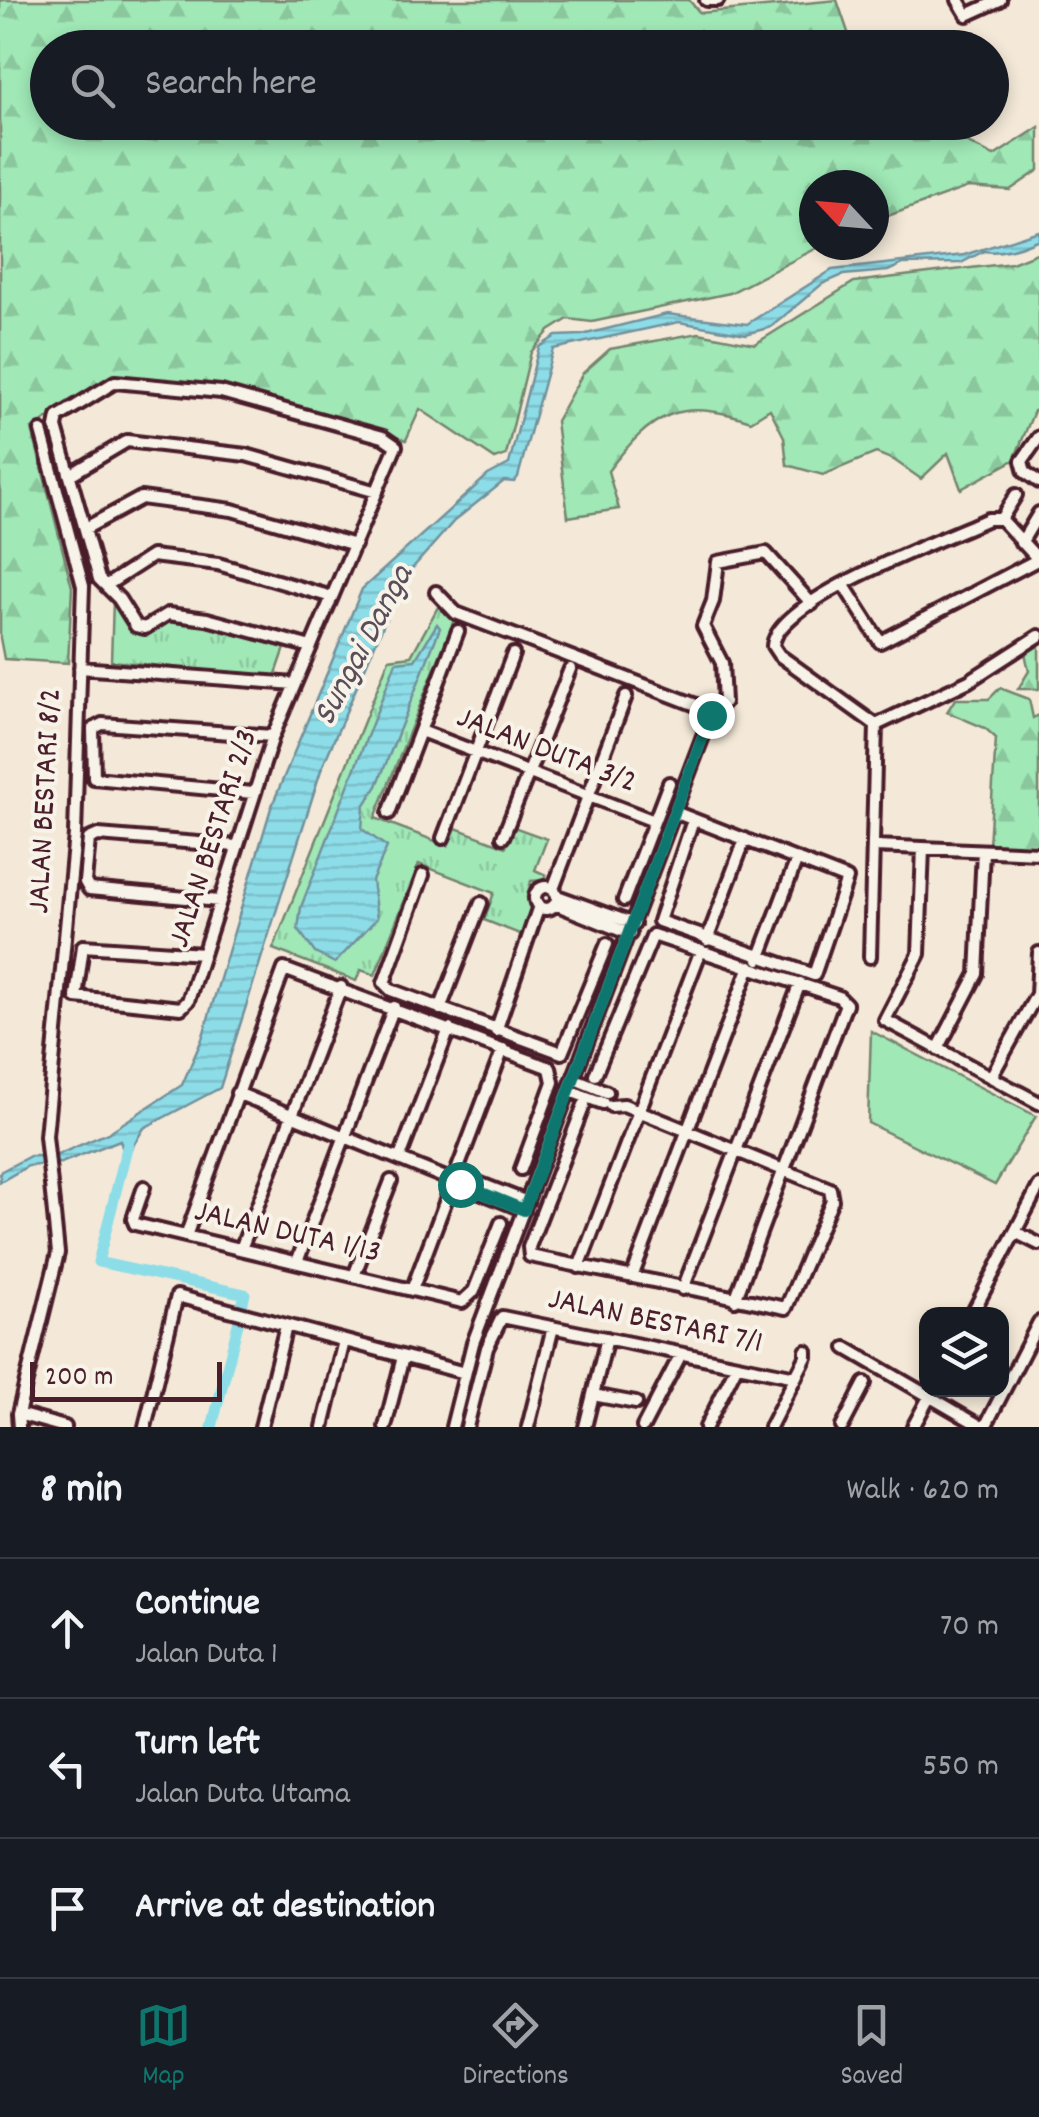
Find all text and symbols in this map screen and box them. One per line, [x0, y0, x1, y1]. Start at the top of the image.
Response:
search box [30, 30, 1009, 140]
icon: search [65, 58, 120, 113]
text: Search here [145, 58, 317, 113]
north arrow [799, 170, 889, 260]
water label: Sungai Danga [302, 555, 429, 735]
street label: JALAN BESTARI 8/2 [18, 687, 76, 915]
route end [689, 693, 735, 739]
street label: JALAN DUTA 3/2 [449, 697, 643, 807]
street label: JALAN BESTARI 2/3 [158, 724, 272, 954]
route start [438, 1162, 484, 1208]
street label: JALAN DUTA 1/13 [189, 1190, 385, 1278]
street label: JALAN BESTARI 7/1 [544, 1278, 766, 1368]
map controls [919, 1307, 1009, 1397]
button: layers [919, 1307, 1009, 1397]
scale bar [30, 1357, 222, 1402]
text: 200 m [45, 1359, 113, 1399]
text: 8 min [40, 1462, 122, 1522]
text: Walk · 620 m [846, 1469, 999, 1515]
text: Continue [135, 1578, 260, 1633]
icon: ahead [40, 1601, 95, 1656]
text: 70 m [940, 1605, 999, 1651]
text: Jalan Duta 1 [135, 1633, 278, 1679]
text: Turn left [135, 1718, 260, 1773]
icon: left [40, 1741, 95, 1796]
text: 550 m [923, 1745, 999, 1791]
text: Jalan Duta Utama [135, 1773, 350, 1819]
icon: arrive [40, 1881, 95, 1936]
text: Arrive at destination [135, 1881, 435, 1936]
tab: Map [136, 1998, 191, 2098]
tab: Directions [463, 1998, 569, 2098]
tab: Saved [841, 1998, 903, 2098]

